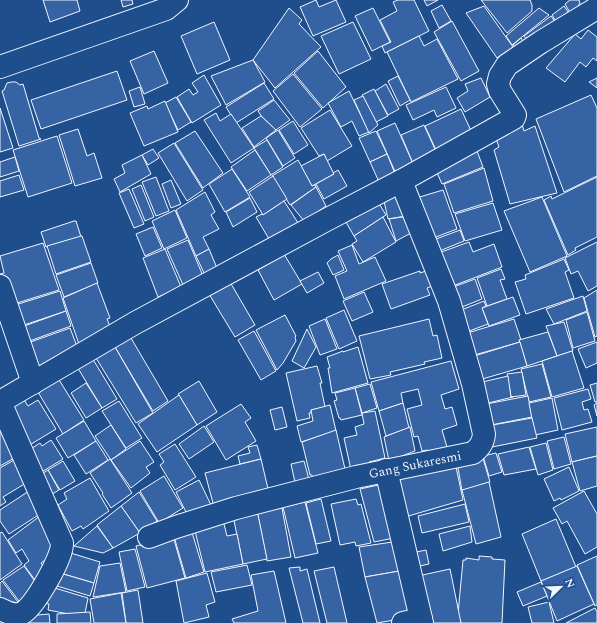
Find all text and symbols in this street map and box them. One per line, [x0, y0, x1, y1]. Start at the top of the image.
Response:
street label: Gang Sukaresmi [367, 446, 463, 484]
north arrow [541, 567, 581, 607]
text: N [560, 576, 579, 591]

